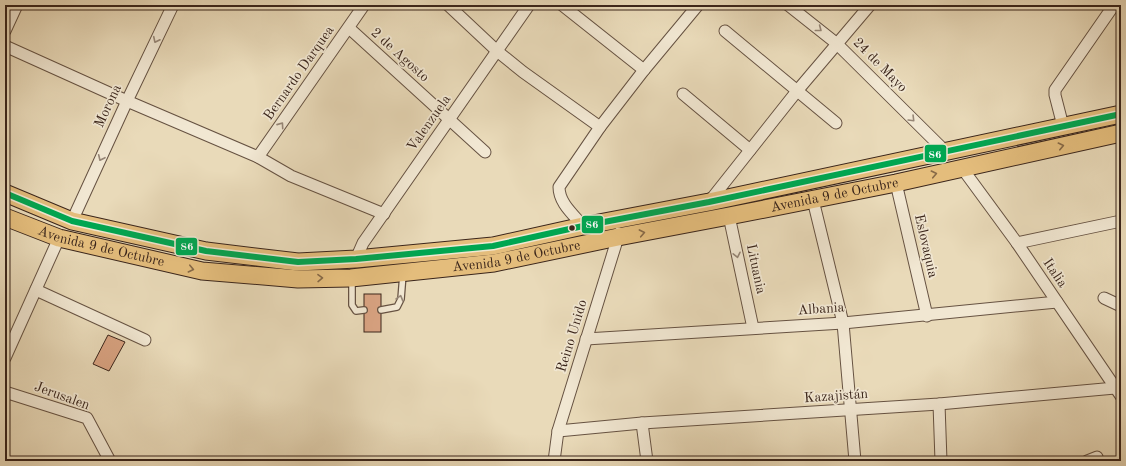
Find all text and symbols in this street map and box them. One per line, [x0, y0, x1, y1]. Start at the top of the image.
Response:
street label: Bernardo Darquea [261, 23, 337, 123]
street label: 2 de Agosto [368, 25, 432, 85]
one-way arrow [814, 25, 821, 32]
street label: 24 de Mayo [850, 35, 910, 95]
one-way arrow [153, 36, 161, 43]
street label: Morona [92, 82, 124, 130]
street label: Valenzuela [405, 92, 453, 154]
one-way arrow [908, 114, 915, 122]
one-way arrow [276, 122, 283, 129]
one-way arrow [1058, 143, 1064, 151]
line badge: 86 [924, 144, 947, 163]
text: 86 [929, 150, 941, 161]
one-way arrow [98, 153, 106, 161]
one-way arrow [931, 171, 937, 179]
street label: Avenida 9 de Octubre [769, 176, 900, 215]
street label: Eslovaquia [912, 213, 940, 279]
line badge: 86 [581, 215, 604, 234]
text: 86 [586, 220, 598, 231]
unlabelled marker [567, 223, 577, 233]
street label: Avenida 9 de Octubre [36, 224, 166, 269]
one-way arrow [639, 229, 645, 237]
line badge: 86 [175, 237, 198, 256]
street label: Avenida 9 de Octubre [452, 238, 582, 274]
text: 86 [181, 242, 193, 253]
street label: Lituania [744, 243, 768, 295]
one-way arrow [733, 251, 741, 258]
street label: Italia [1040, 256, 1070, 290]
one-way arrow [187, 264, 194, 272]
one-way arrow [317, 274, 323, 282]
one-way arrow [395, 295, 404, 302]
street label: Reino Unido [554, 298, 590, 374]
street label: Albania [797, 300, 845, 318]
street label: Jerusalen [32, 380, 92, 413]
street label: Kazajistán [803, 387, 869, 405]

